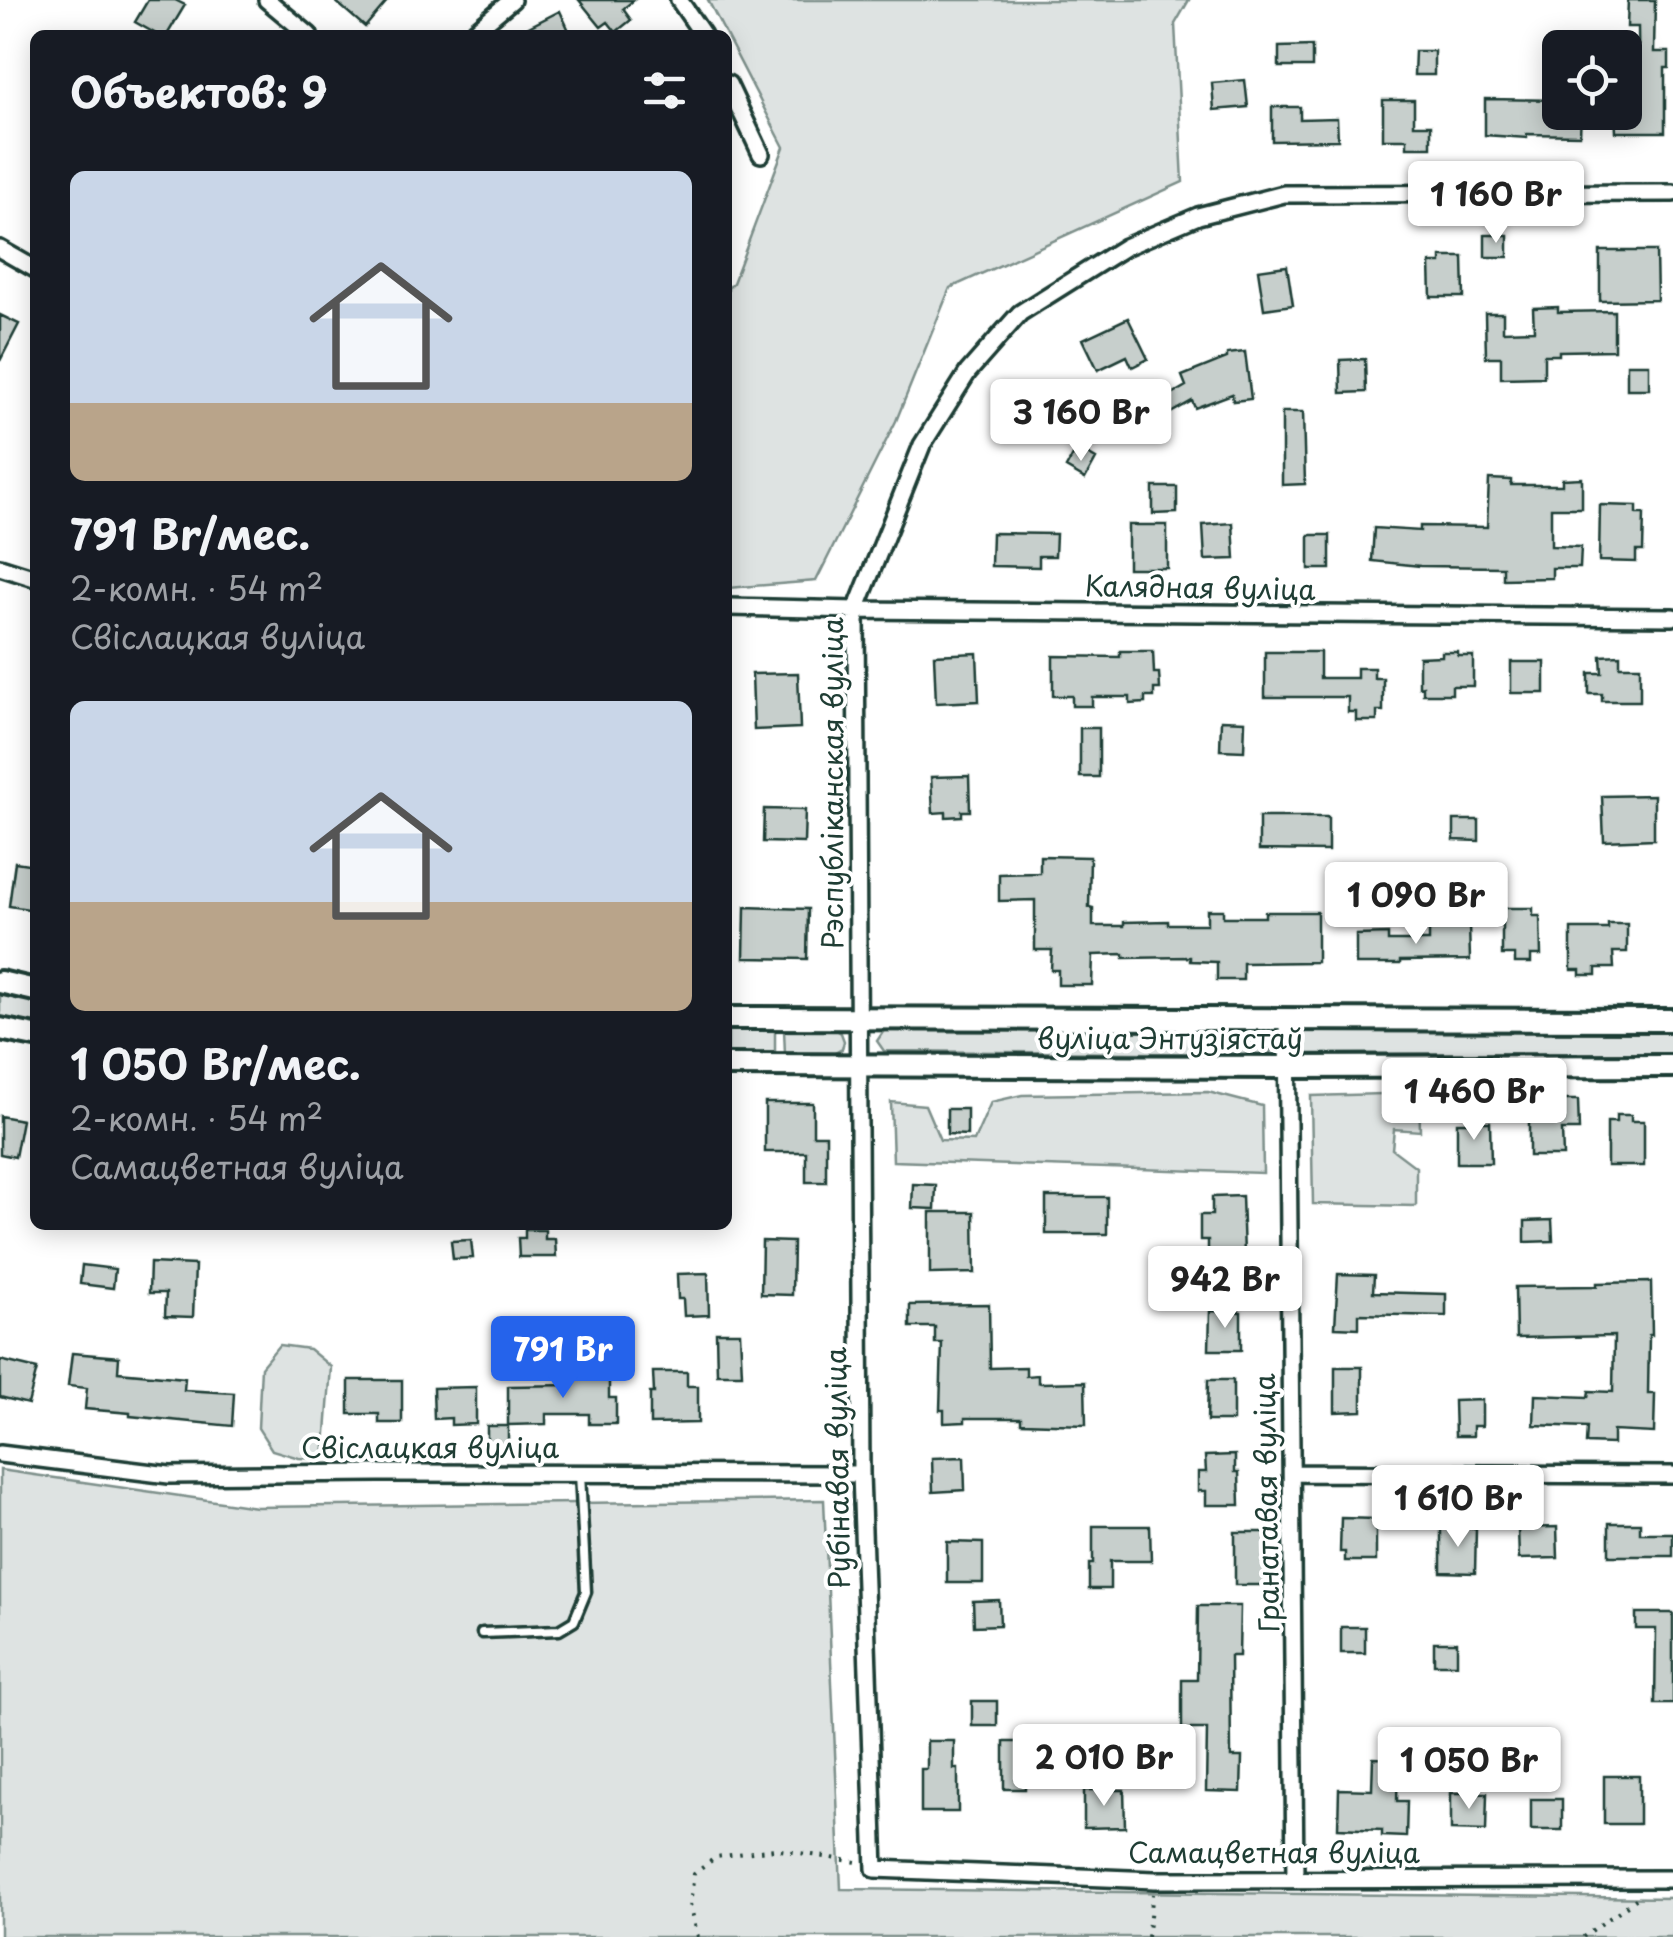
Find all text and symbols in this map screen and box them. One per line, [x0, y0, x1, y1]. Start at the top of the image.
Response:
map controls [1542, 30, 1642, 130]
button: locate [1542, 30, 1642, 130]
text: Объектов: 9 [70, 59, 327, 122]
icon: filters [637, 63, 692, 118]
pin: 1 160 Br [1393, 161, 1599, 246]
text: 1 160 Br [1430, 169, 1562, 217]
icon: home [291, 236, 471, 416]
pin: 3 160 Br [978, 379, 1184, 464]
text: 3 160 Br [1012, 387, 1150, 435]
text: 791 Br/мес. [70, 501, 310, 564]
street label: Калядная вуліца [1084, 563, 1317, 610]
text: 2-комн. · 54 m² [70, 564, 323, 612]
text: Свіслацкая вуліца [70, 612, 365, 660]
street label: Рэспубліканская вуліца [810, 616, 853, 949]
icon: home [291, 766, 471, 946]
pin: 1 090 Br [1313, 862, 1519, 947]
text: 1 090 Br [1347, 870, 1485, 918]
street label: вуліца Энтузіястаў [1037, 1016, 1303, 1059]
text: 1 050 Br/мес. [70, 1031, 361, 1094]
pin: 1 460 Br [1371, 1058, 1577, 1143]
text: 1 460 Br [1404, 1066, 1544, 1114]
text: 2-комн. · 54 m² [70, 1094, 323, 1142]
text: Самацветная вуліца [70, 1142, 404, 1190]
pin: 942 Br [1144, 1246, 1306, 1331]
text: 942 Br [1170, 1254, 1280, 1302]
pin: 791 Br [482, 1316, 644, 1401]
text: 791 Br [513, 1324, 613, 1372]
street label: Рубінавая вуліца [813, 1346, 860, 1589]
street label: Гранатавая вуліца [1242, 1372, 1289, 1633]
street label: Свіслацкая вуліца [301, 1425, 560, 1468]
pin: 1 610 Br [1355, 1465, 1561, 1550]
text: 1 610 Br [1394, 1473, 1522, 1521]
pin: 2 010 Br [1001, 1724, 1207, 1809]
pin: 1 050 Br [1366, 1727, 1572, 1812]
text: 2 010 Br [1035, 1732, 1173, 1780]
text: 1 050 Br [1400, 1735, 1538, 1783]
street label: Самацветная вуліца [1128, 1830, 1421, 1873]

